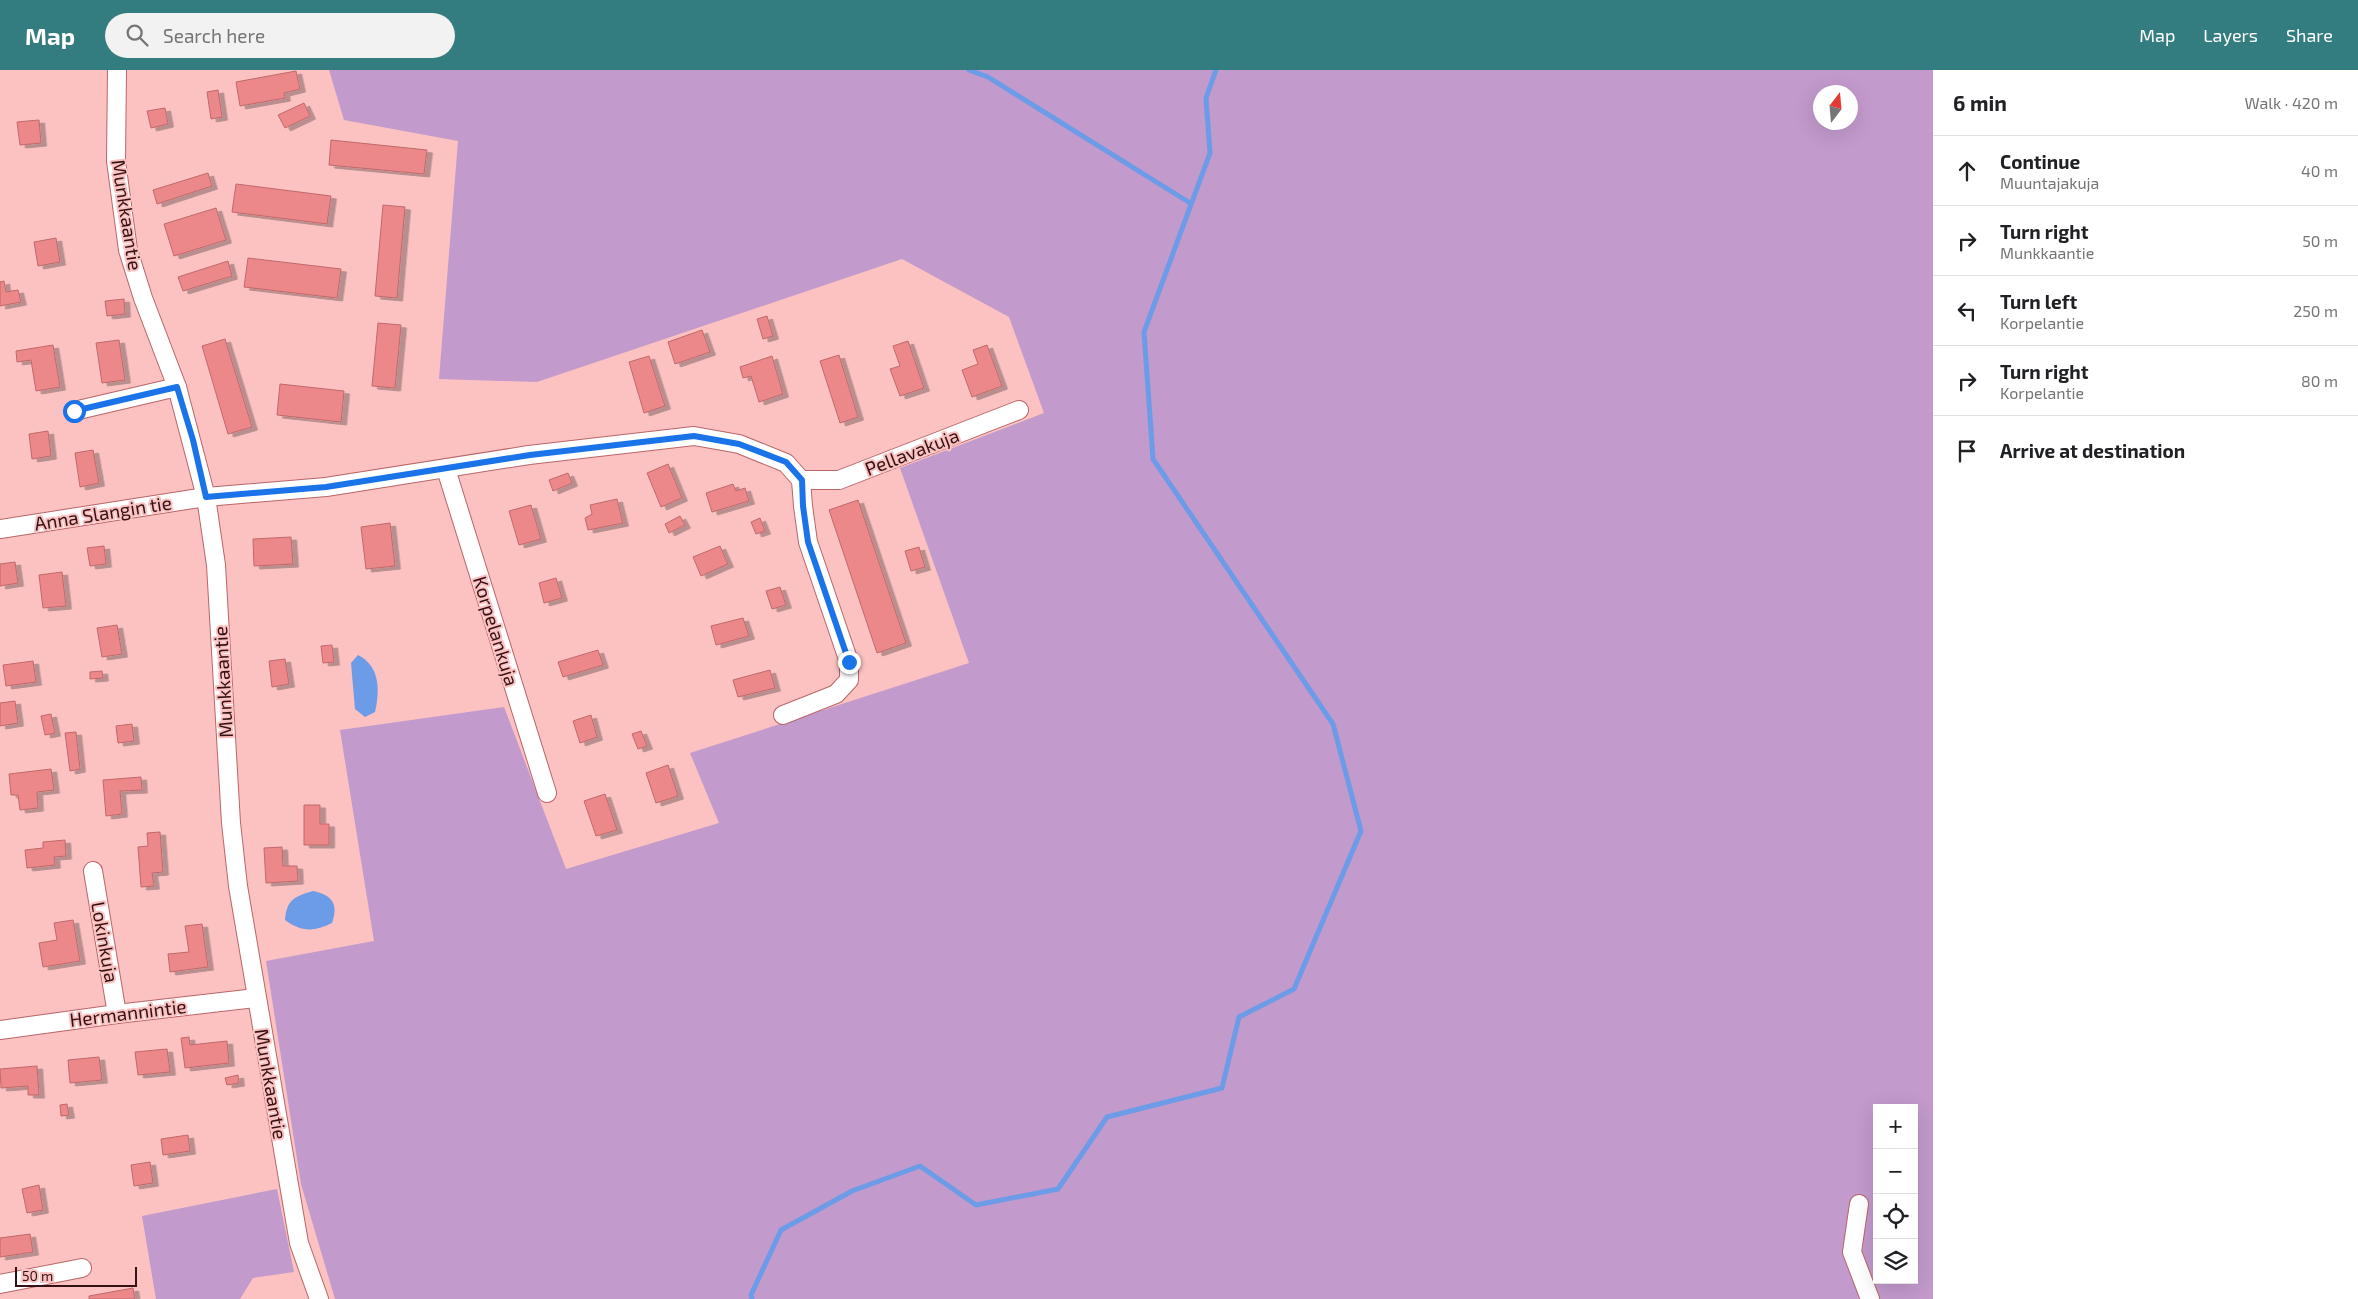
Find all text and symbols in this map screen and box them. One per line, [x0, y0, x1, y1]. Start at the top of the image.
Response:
search box [105, 13, 455, 58]
text: Map [25, 21, 75, 50]
icon: search [123, 21, 151, 49]
text: Search here [163, 24, 265, 47]
text: Map [2139, 24, 2175, 46]
text: Layers [2203, 24, 2258, 46]
text: Share [2286, 24, 2333, 46]
north arrow [1813, 85, 1858, 130]
text: 6 min [1953, 90, 2007, 115]
text: Walk · 420 m [2245, 93, 2338, 112]
text: Continue [2000, 150, 2080, 173]
icon: ahead [1953, 157, 1981, 185]
street label: Munkkaantie [107, 158, 148, 272]
text: 40 m [2301, 161, 2338, 180]
text: Muuntajakuja [2000, 173, 2099, 192]
text: Turn right [2000, 220, 2088, 243]
icon: right [1953, 227, 1981, 255]
text: 50 m [2302, 231, 2338, 250]
text: Munkkaantie [2000, 243, 2094, 262]
text: Turn left [2000, 290, 2077, 313]
icon: left [1953, 297, 1981, 325]
text: 250 m [2293, 301, 2338, 320]
text: Korpelantie [2000, 313, 2084, 332]
text: Turn right [2000, 360, 2088, 383]
icon: right [1953, 367, 1981, 395]
text: 80 m [2301, 371, 2338, 390]
text: Korpelantie [2000, 383, 2084, 402]
route start [63, 400, 86, 423]
street label: Pellavakuja [861, 423, 962, 480]
icon: arrive [1953, 437, 1981, 465]
text: Arrive at destination [2000, 439, 2185, 462]
street label: Anna Slangin tie [33, 490, 173, 535]
street label: Korpelankuja [469, 573, 524, 688]
street label: Munkkaantie [208, 626, 237, 739]
route end [838, 651, 861, 674]
street label: Lokinkuja [87, 900, 124, 984]
street label: Hermannintie [68, 994, 188, 1031]
street label: Munkkaantie [250, 1027, 293, 1141]
map controls [1873, 1104, 1918, 1284]
button: + [1873, 1104, 1918, 1149]
button: − [1873, 1149, 1918, 1194]
button: locate [1873, 1194, 1918, 1239]
button: layers [1873, 1239, 1918, 1284]
scale bar [15, 1264, 138, 1287]
text: 50 m [22, 1267, 53, 1284]

